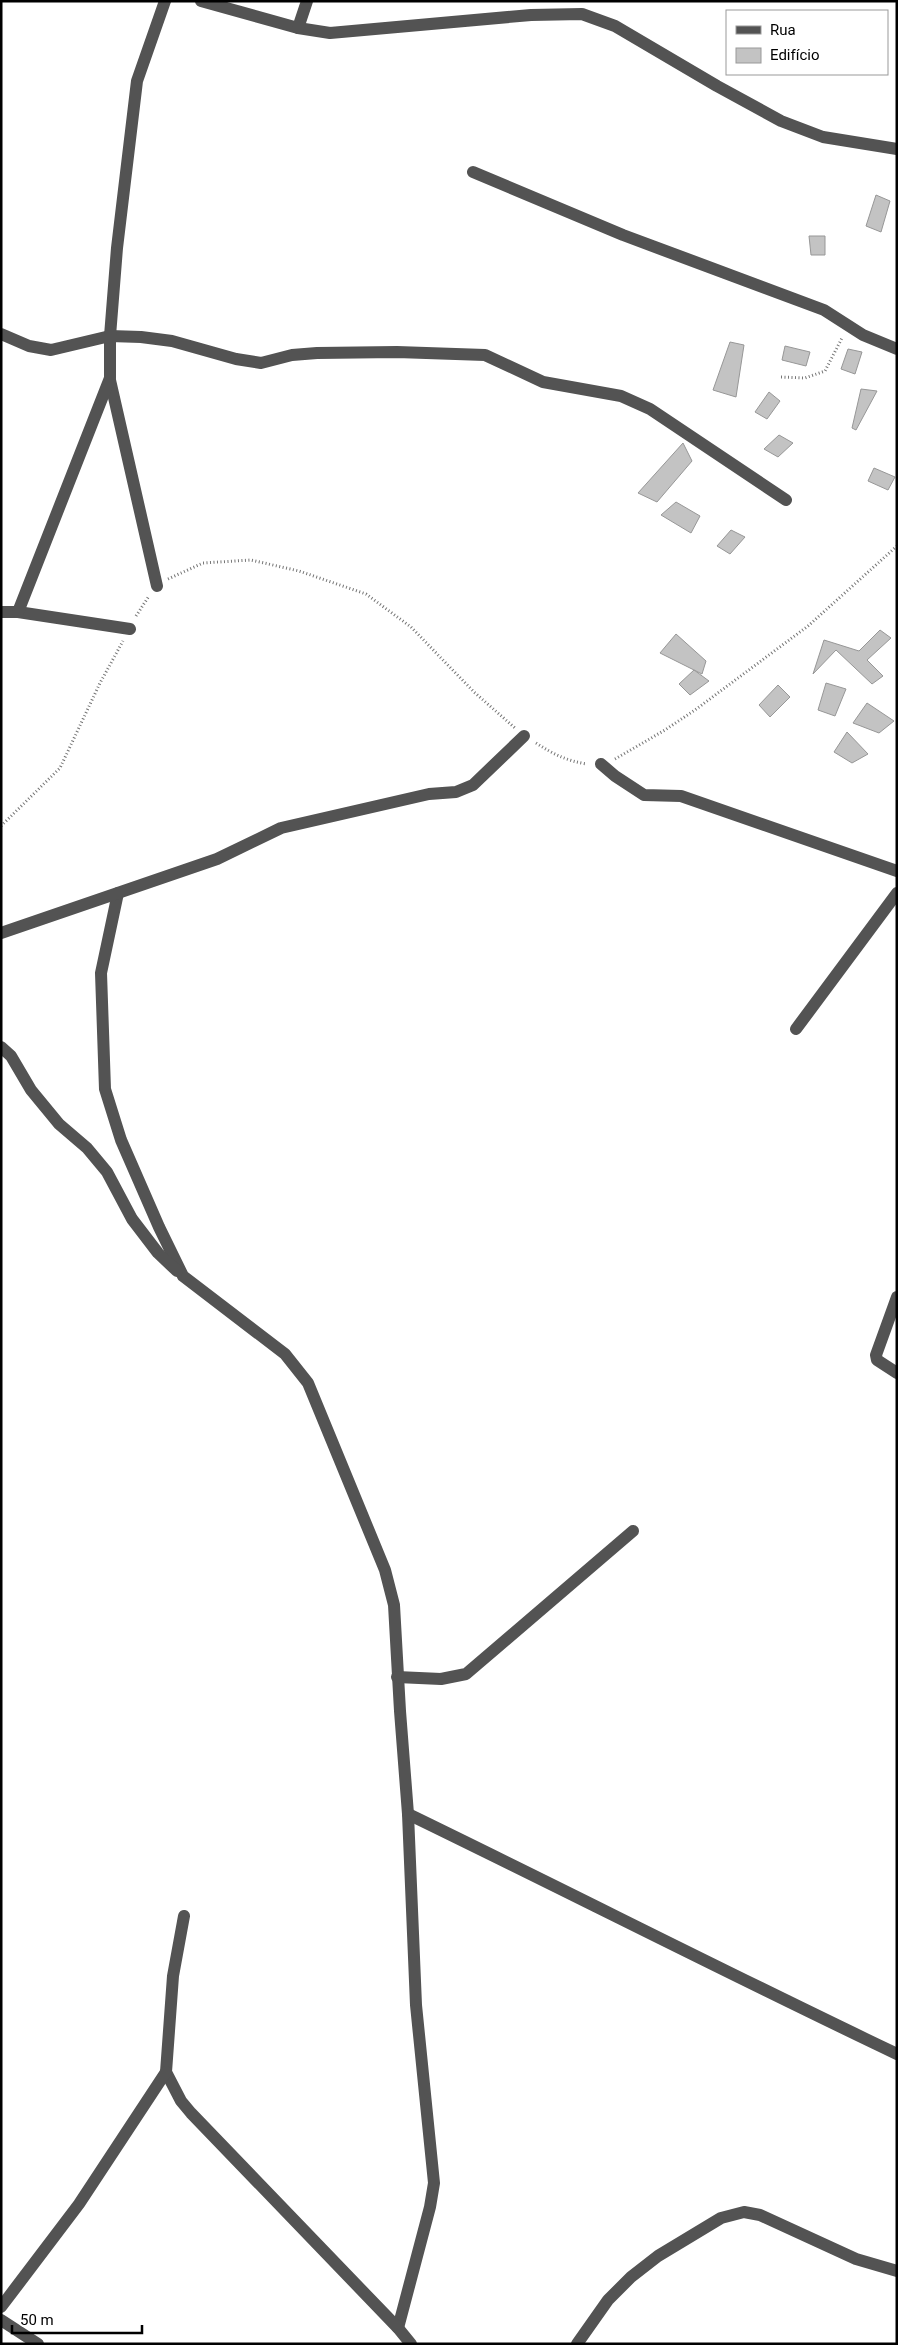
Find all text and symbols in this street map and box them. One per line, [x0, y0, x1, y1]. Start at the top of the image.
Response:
legend [726, 10, 888, 75]
text: Rua [770, 21, 796, 39]
text: Edifício [770, 46, 819, 64]
scale bar [12, 2302, 142, 2334]
text: 50 m [20, 2311, 54, 2329]

